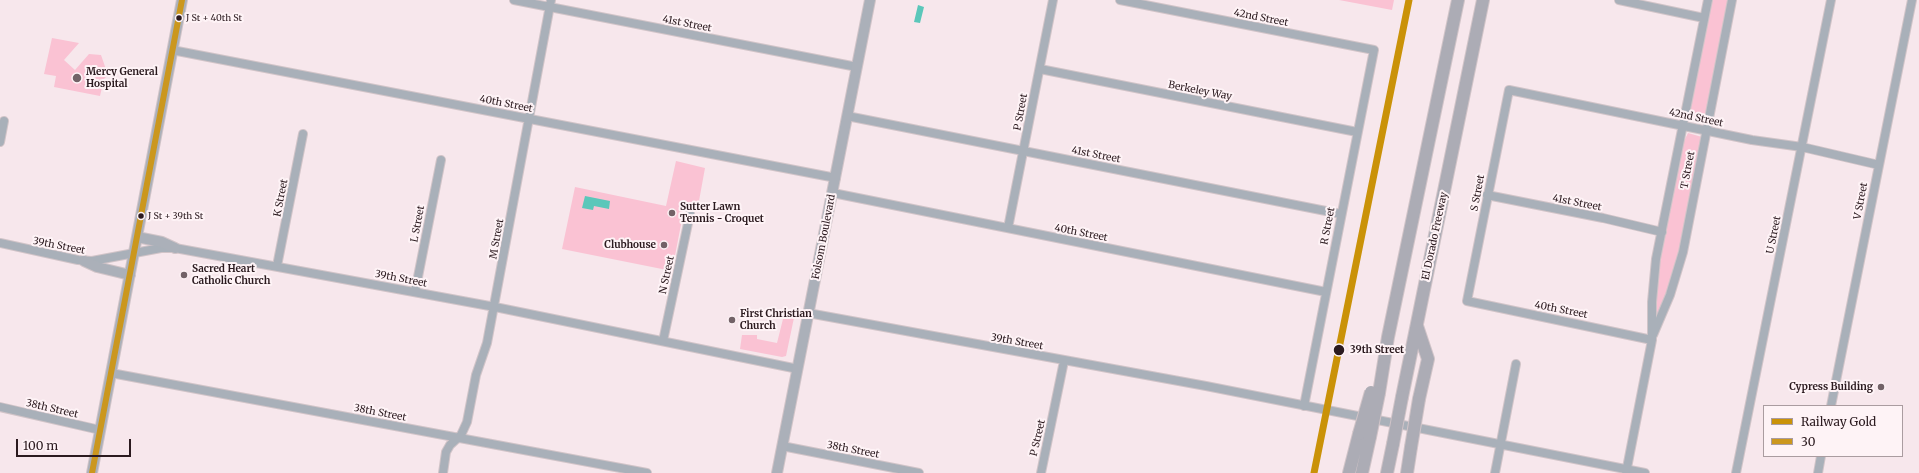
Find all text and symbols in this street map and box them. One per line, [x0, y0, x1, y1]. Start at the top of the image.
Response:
street label: 42nd Street [1233, 7, 1289, 29]
marker: J St + 40th St [174, 13, 184, 23]
place label: J St + 40th St [186, 13, 242, 23]
street label: 41st Street [661, 13, 713, 35]
place label: Mercy General Hospital [86, 66, 158, 90]
marker: Mercy General Hospital [71, 72, 83, 84]
street label: Berkeley Way [1167, 79, 1233, 103]
street label: 40th Street [478, 93, 534, 115]
street label: P Street [1012, 93, 1030, 131]
street label: 42nd Street [1668, 106, 1724, 130]
street label: 41st Street [1070, 144, 1122, 166]
street label: T Street [1678, 150, 1698, 190]
street label: S Street [1469, 174, 1487, 212]
street label: K Street [271, 178, 291, 218]
street label: V Street [1852, 181, 1870, 221]
street label: El Dorado Freeway [1420, 191, 1450, 281]
street label: 41st Street [1551, 192, 1603, 214]
street label: Folsom Boulevard [810, 194, 838, 280]
place label: Sutter Lawn Tennis - Croquet [680, 201, 764, 224]
street label: L Street [409, 205, 427, 243]
street label: R Street [1318, 206, 1338, 246]
marker: Sutter Lawn Tennis - Croquet [667, 208, 677, 218]
marker: J St + 39th St [136, 211, 146, 221]
place label: J St + 39th St [148, 211, 203, 221]
street label: U Street [1764, 215, 1784, 255]
street label: M Street [488, 218, 506, 260]
street label: 40th Street [1053, 222, 1109, 244]
street label: 39th Street [32, 235, 86, 257]
place label: Clubhouse [604, 239, 656, 251]
marker: Clubhouse [659, 240, 669, 250]
street label: N Street [657, 255, 677, 295]
place label: Sacred Heart Catholic Church [192, 263, 270, 286]
street label: 39th Street [374, 268, 428, 290]
marker: Sacred Heart Catholic Church [179, 270, 189, 280]
street label: 40th Street [1533, 299, 1589, 321]
place label: First Christian Church [740, 308, 812, 332]
marker: First Christian Church [727, 315, 737, 325]
street label: 39th Street [990, 331, 1044, 353]
marker: 39th Street [1332, 343, 1346, 357]
place label: 39th Street [1350, 344, 1404, 356]
place label: Cypress Building [1789, 381, 1873, 393]
marker: Cypress Building [1876, 382, 1886, 392]
street label: 38th Street [25, 397, 79, 421]
street label: 38th Street [353, 402, 407, 424]
legend [1763, 405, 1903, 457]
text: Railway Gold [1801, 414, 1876, 429]
street label: P Street [1028, 418, 1048, 458]
scale bar [18, 431, 133, 457]
text: 30 [1801, 434, 1815, 449]
text: 100 m [23, 438, 58, 453]
street label: 38th Street [826, 439, 880, 461]

